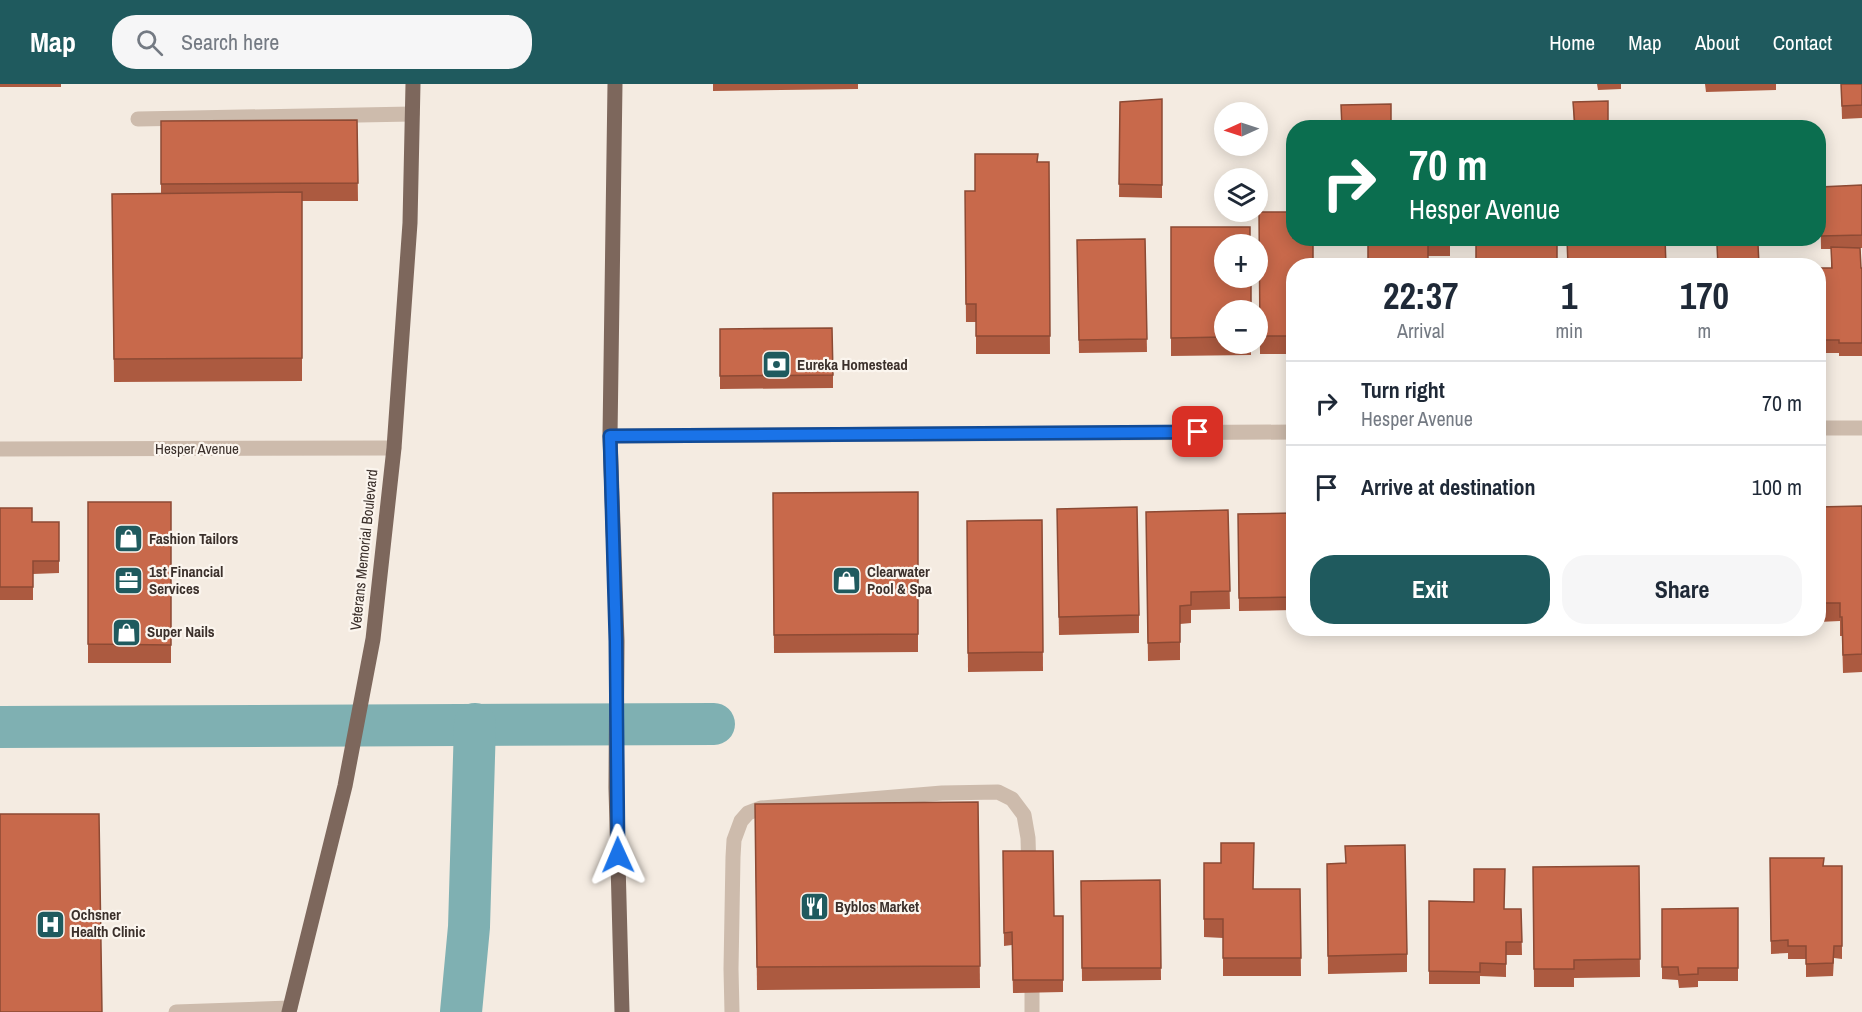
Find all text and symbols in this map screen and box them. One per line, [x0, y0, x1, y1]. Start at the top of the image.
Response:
search box [112, 15, 532, 69]
text: Map [30, 23, 76, 61]
icon: search [133, 26, 166, 59]
text: Search here [181, 27, 279, 57]
text: Home [1549, 28, 1595, 57]
text: Map [1628, 28, 1662, 57]
text: About [1695, 28, 1740, 57]
text: Contact [1773, 28, 1832, 57]
north arrow [1214, 102, 1268, 156]
map controls [1214, 102, 1268, 354]
text: 70 m [1409, 137, 1488, 193]
icon: right [1310, 144, 1388, 222]
button: layers [1214, 168, 1268, 222]
text: Hesper Avenue [1409, 191, 1560, 227]
button: + [1214, 234, 1268, 288]
text: 22:37 [1383, 272, 1458, 320]
text: 1 [1561, 272, 1577, 320]
text: 170 [1680, 272, 1729, 320]
button: − [1214, 300, 1268, 354]
text: Arrival [1397, 317, 1444, 344]
text: min [1555, 317, 1583, 344]
text: m [1698, 317, 1711, 344]
bank icon: Eureka Homestead [760, 349, 792, 381]
place label: Eureka Homestead [797, 354, 908, 375]
text: Turn right [1361, 375, 1445, 405]
icon: right [1310, 387, 1343, 420]
text: 70 m [1762, 388, 1802, 418]
text: Hesper Avenue [1361, 405, 1473, 432]
pin [1172, 406, 1223, 457]
icon: arrive [1181, 415, 1214, 448]
street label: Hesper Avenue [155, 438, 239, 459]
street label: Veterans Memorial Boulevard [345, 468, 382, 632]
icon: arrive [1310, 471, 1343, 504]
text: Arrive at destination [1361, 472, 1535, 502]
text: 100 m [1752, 472, 1802, 502]
shop icon: Fashion Tailors [112, 523, 144, 555]
place label: Fashion Tailors [149, 528, 239, 549]
button: Exit [1310, 555, 1550, 624]
button: Share [1562, 555, 1802, 624]
place label: 1st Financial Services [149, 561, 224, 599]
place label: Clearwater Pool & Spa [867, 561, 932, 599]
office icon: 1st Financial Services [112, 565, 144, 597]
shop icon: Clearwater Pool & Spa [830, 565, 862, 597]
shop icon: Super Nails [110, 616, 142, 648]
place label: Super Nails [147, 621, 215, 642]
position arrow [586, 823, 650, 887]
restaurant icon: Byblos Market [798, 891, 830, 923]
place label: Byblos Market [835, 896, 919, 917]
place label: Ochsner Health Clinic [71, 904, 146, 942]
hospital icon: Ochsner Health Clinic [34, 908, 66, 940]

